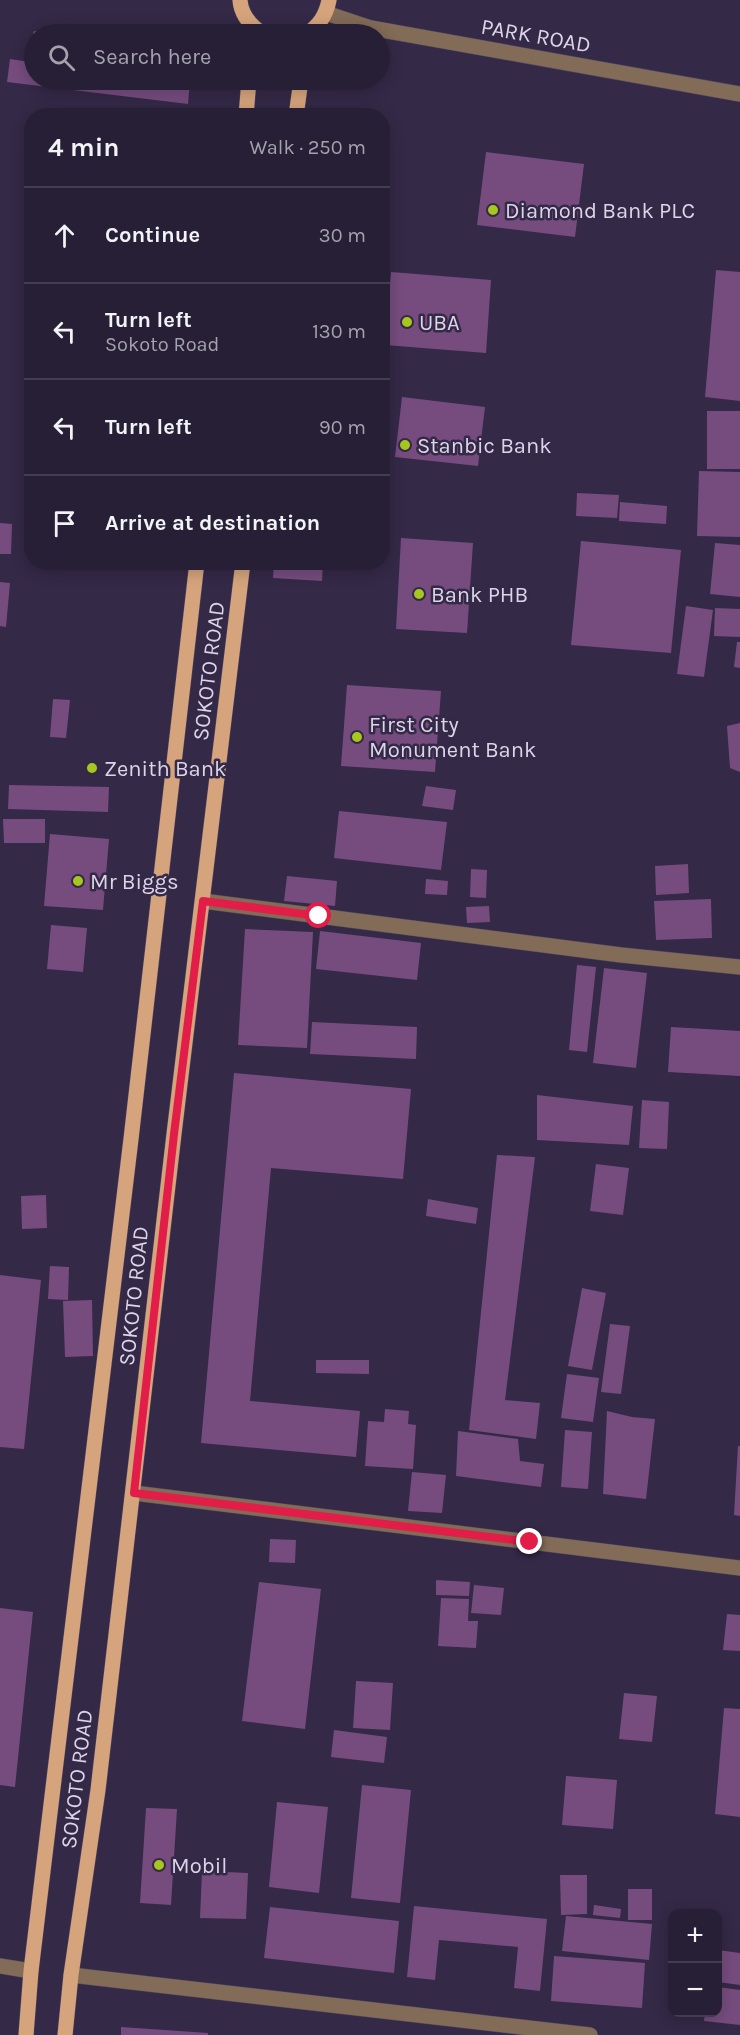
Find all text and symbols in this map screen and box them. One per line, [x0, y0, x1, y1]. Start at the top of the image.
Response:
street label: PARK ROAD [479, 14, 593, 58]
search box [24, 24, 390, 90]
icon: search [45, 41, 78, 74]
text: Search here [93, 44, 211, 70]
text: 4 min [48, 132, 119, 163]
text: Walk · 250 m [250, 136, 366, 159]
place label: Diamond Bank PLC [505, 198, 695, 224]
marker: Diamond Bank PLC [486, 203, 500, 217]
icon: ahead [48, 219, 81, 252]
text: Continue [105, 222, 200, 248]
text: 30 m [319, 224, 366, 247]
text: Turn left [105, 307, 192, 333]
place label: UBA [419, 310, 460, 336]
icon: left [48, 315, 81, 348]
marker: UBA [400, 315, 414, 329]
text: 130 m [312, 320, 366, 343]
text: Sokoto Road [105, 333, 219, 356]
icon: left [48, 411, 81, 444]
text: Turn left [105, 414, 192, 440]
text: 90 m [319, 416, 366, 439]
place label: Stanbic Bank [417, 433, 552, 459]
marker: Stanbic Bank [398, 438, 412, 452]
icon: arrive [48, 507, 81, 540]
text: Arrive at destination [105, 510, 320, 536]
place label: Bank PHB [431, 582, 528, 608]
marker: Bank PHB [412, 587, 426, 601]
street label: SOKOTO ROAD [188, 600, 230, 742]
place label: First City Monument Bank [369, 712, 536, 763]
marker: First City Monument Bank [350, 730, 364, 744]
place label: Zenith Bank [104, 756, 226, 782]
marker: Zenith Bank [85, 761, 99, 775]
place label: Mr Biggs [90, 869, 178, 895]
marker: Mr Biggs [71, 874, 85, 888]
route start [305, 902, 331, 928]
street label: SOKOTO ROAD [114, 1225, 154, 1367]
route end [516, 1528, 542, 1554]
street label: SOKOTO ROAD [56, 1708, 98, 1850]
place label: Mobil [171, 1853, 227, 1879]
marker: Mobil [152, 1858, 166, 1872]
map controls [668, 1909, 722, 2017]
button: + [668, 1909, 722, 1963]
button: − [668, 1963, 722, 2017]

